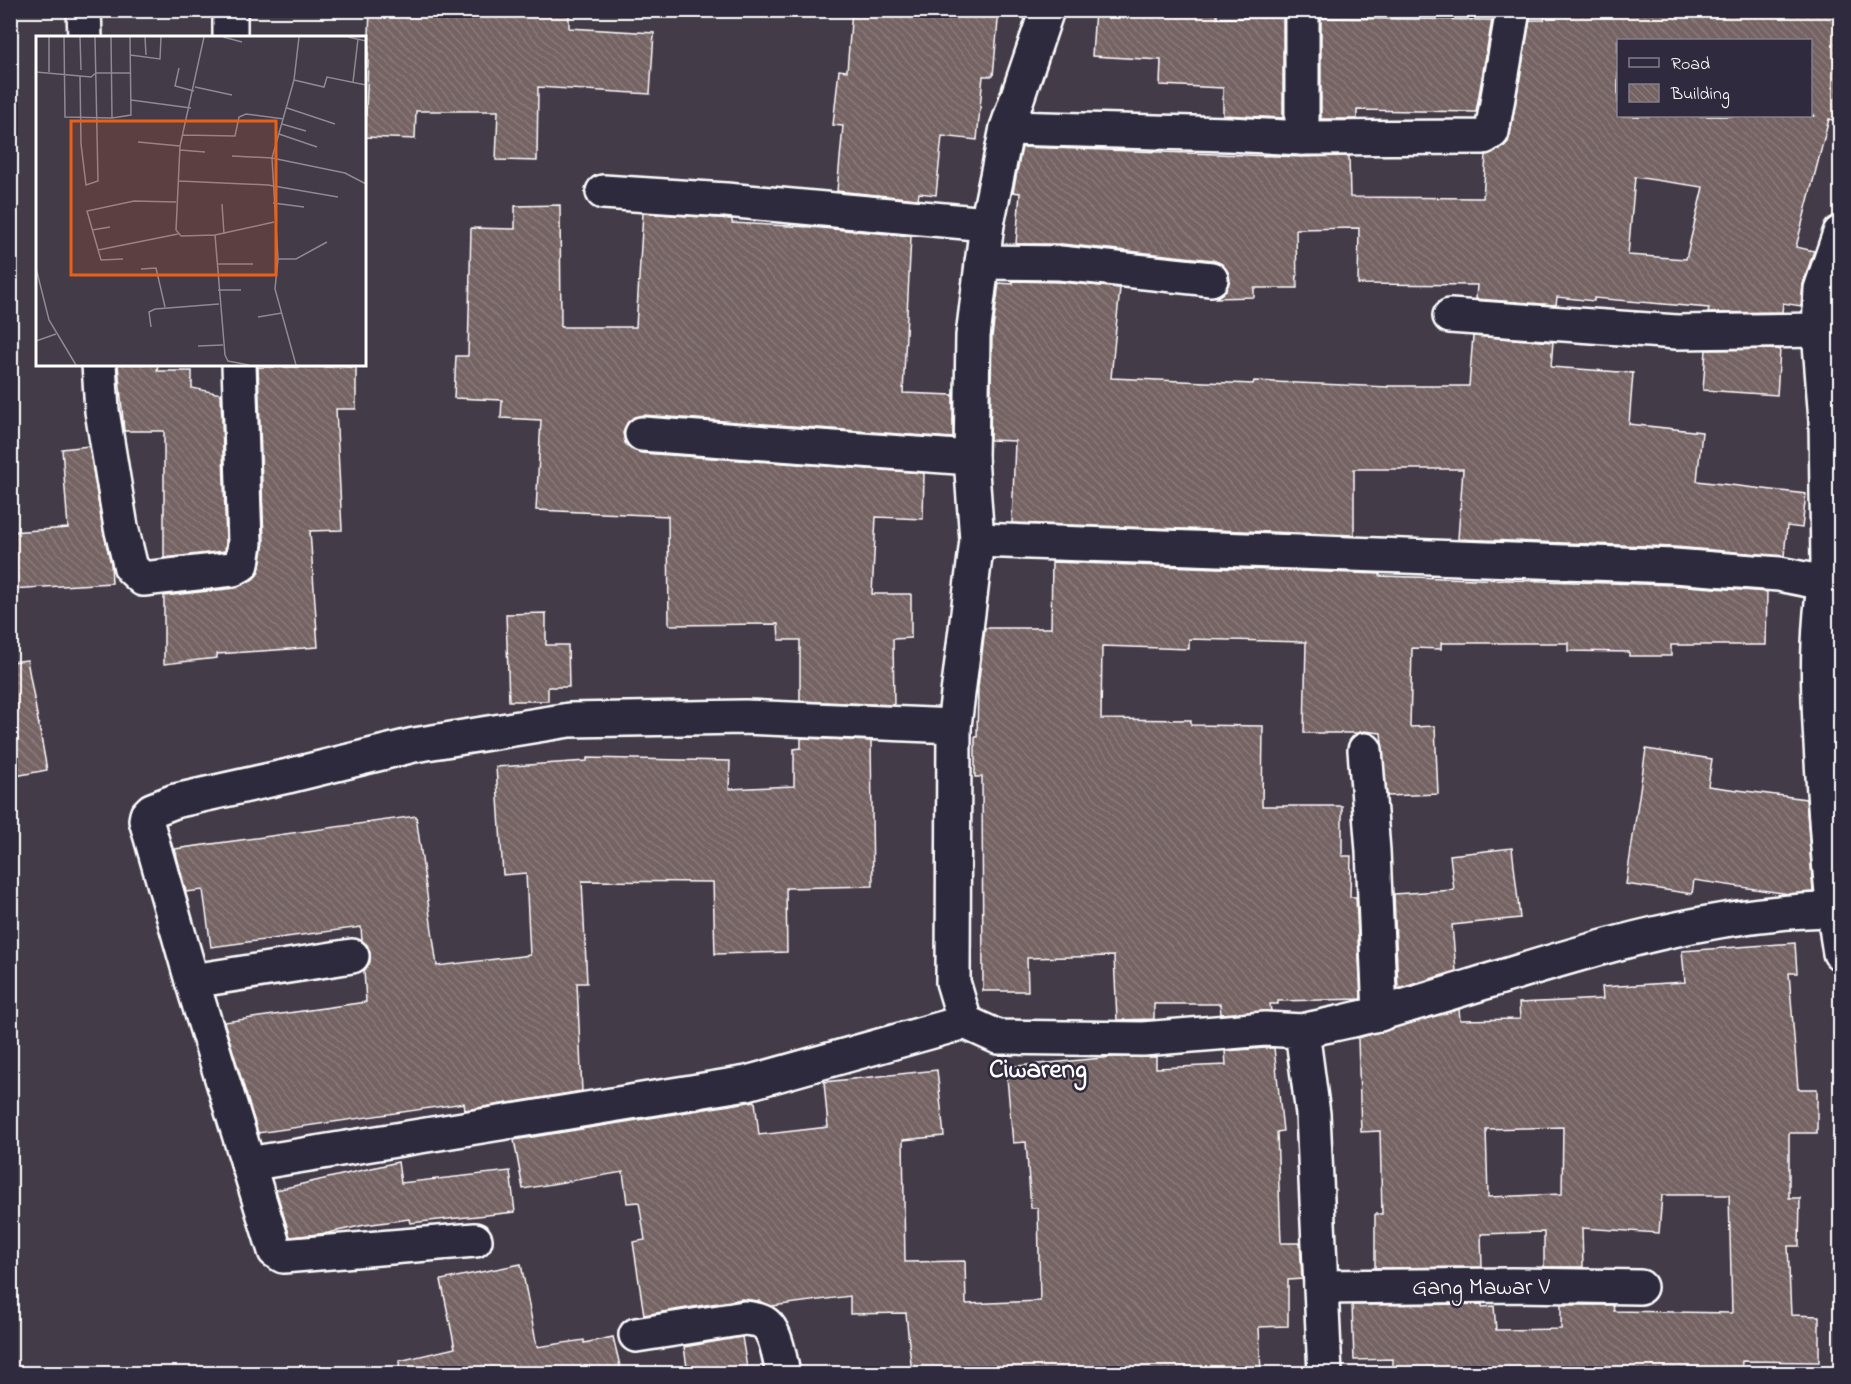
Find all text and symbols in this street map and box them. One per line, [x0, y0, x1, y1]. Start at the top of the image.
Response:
inset map [36, 36, 366, 366]
legend [1617, 39, 1812, 117]
text: Road [1671, 52, 1710, 78]
text: Building [1670, 82, 1730, 109]
district label: Ciwareng [989, 1051, 1087, 1091]
street label: Gang Mawar V [1412, 1271, 1551, 1306]

